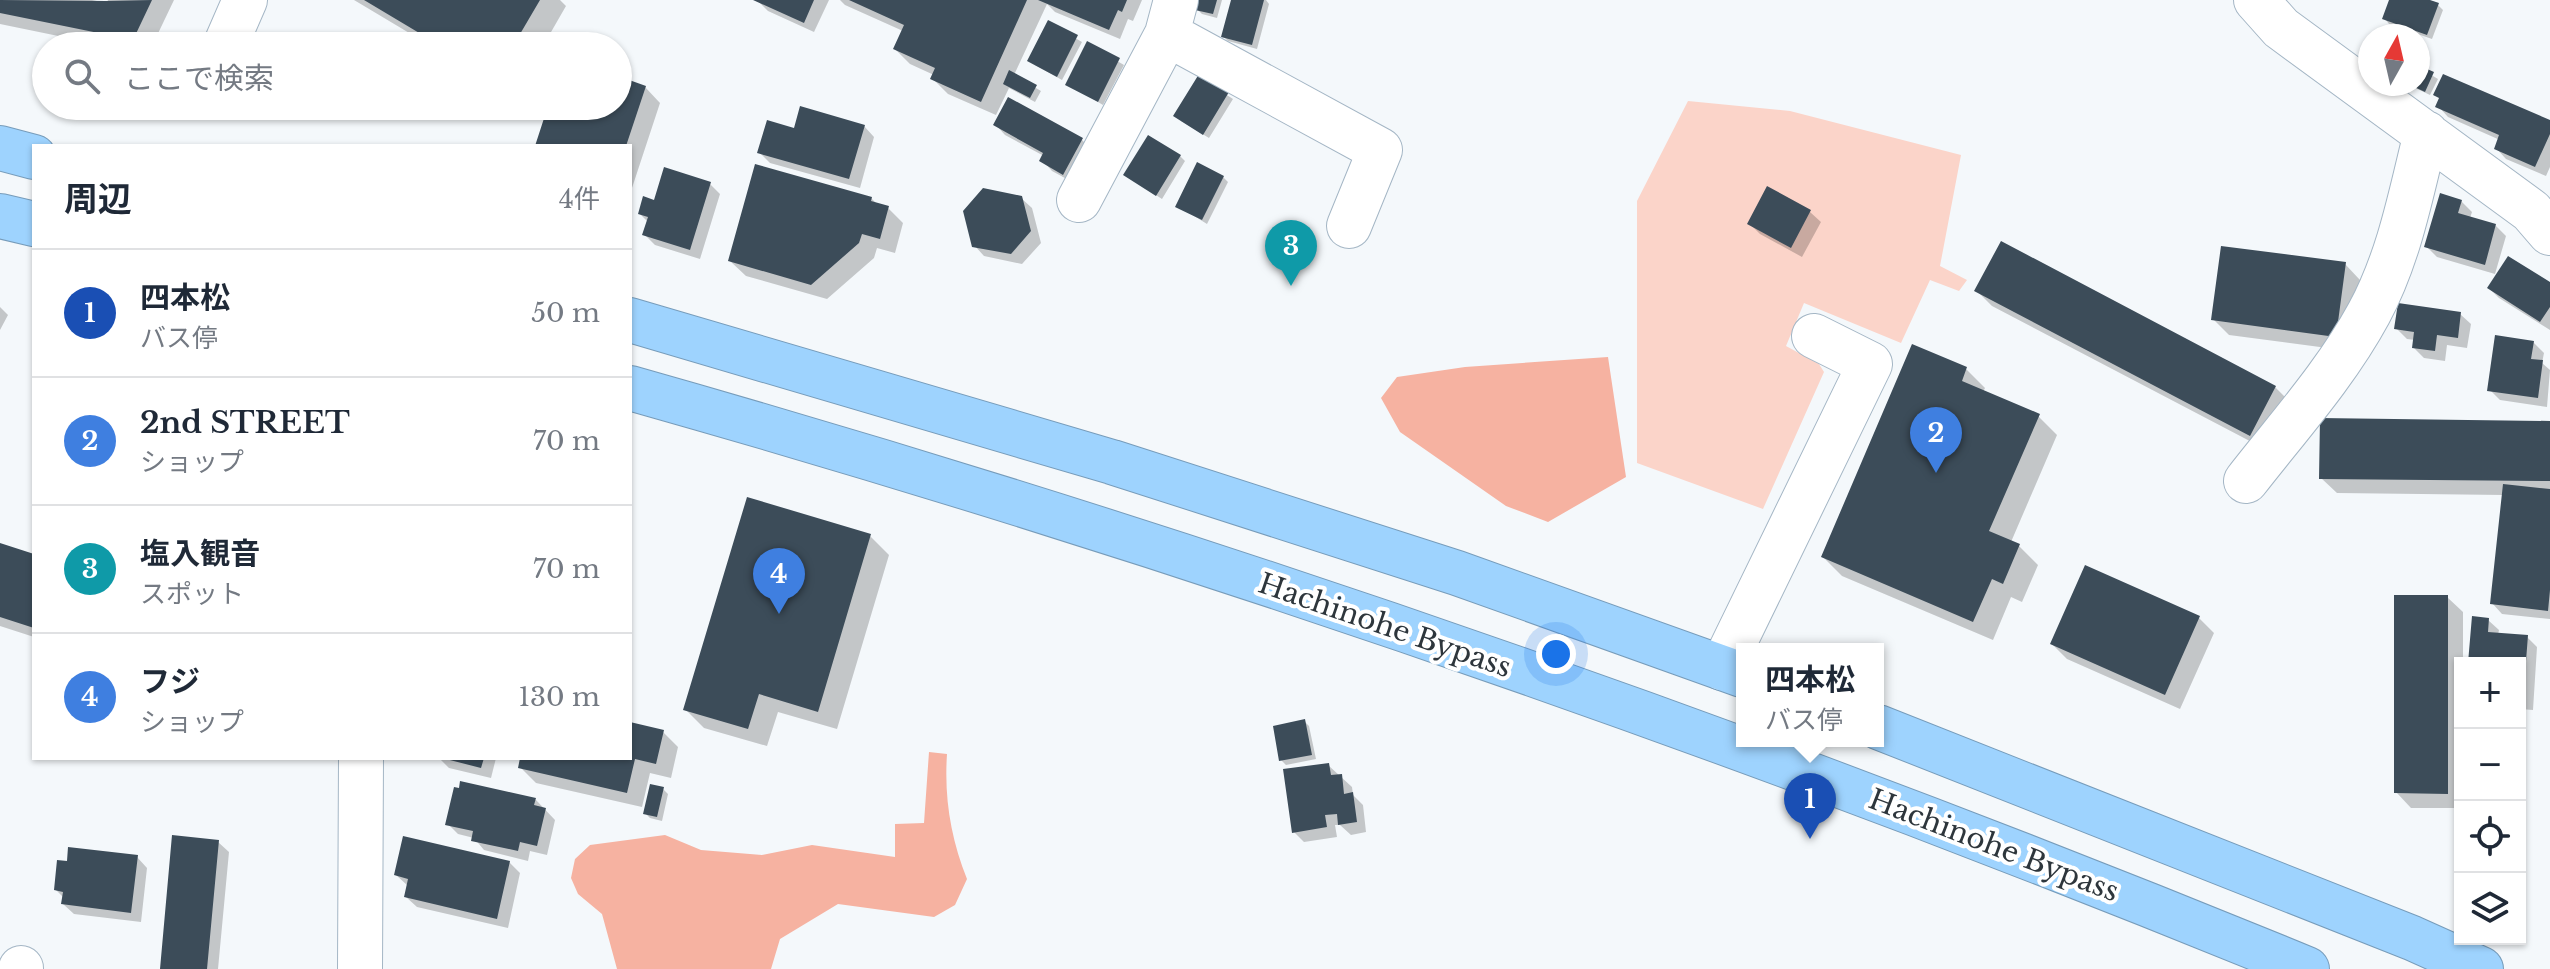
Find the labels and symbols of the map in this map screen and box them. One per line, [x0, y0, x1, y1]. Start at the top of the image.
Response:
north arrow [2358, 24, 2430, 96]
pin: 3 [1265, 220, 1317, 286]
pin: 2 [1910, 407, 1962, 473]
pin: 4 [753, 548, 805, 614]
street label: Hachinohe Bypass [1254, 566, 1516, 685]
your location [1536, 634, 1576, 674]
pin: 1 [1784, 773, 1836, 839]
street label: Hachinohe Bypass [1864, 782, 2124, 909]

